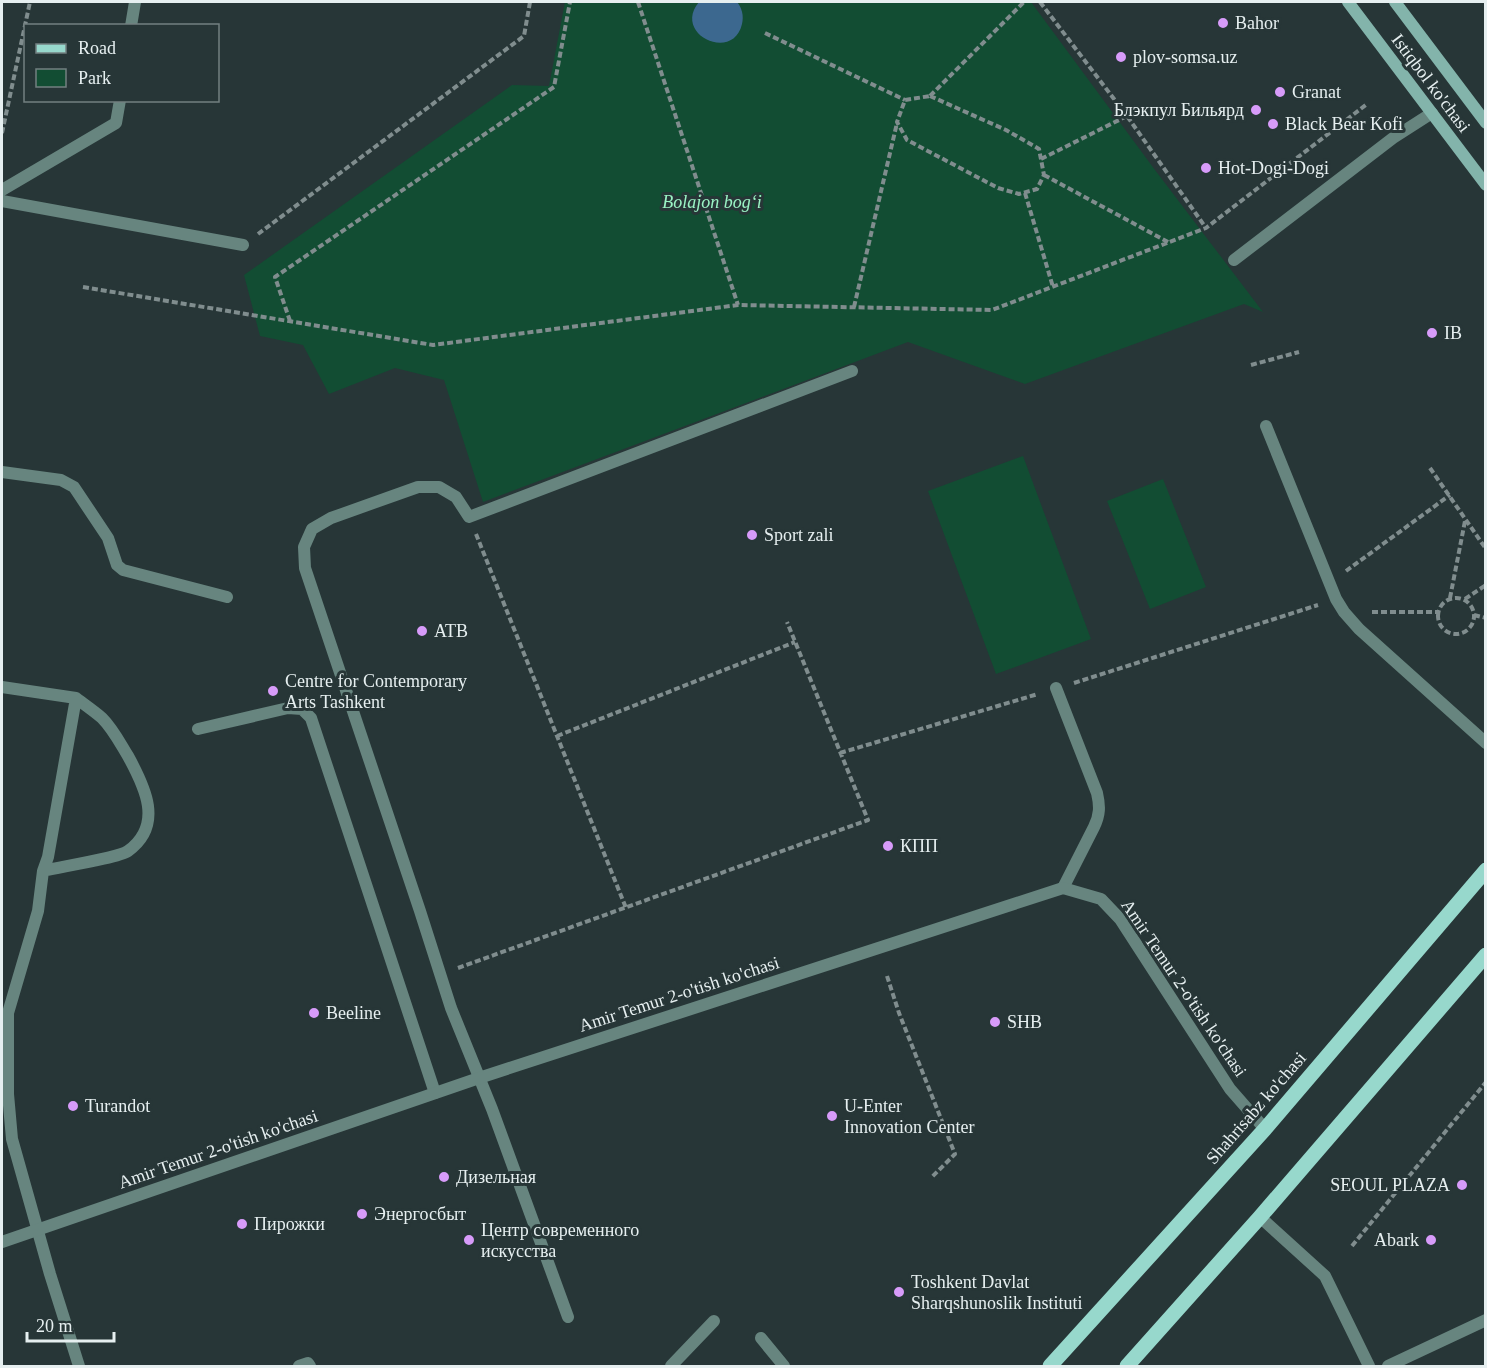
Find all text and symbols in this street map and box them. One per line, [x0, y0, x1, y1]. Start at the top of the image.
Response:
place label: Bahor [1235, 13, 1279, 33]
marker: Bahor [1216, 16, 1230, 30]
legend [24, 24, 219, 102]
street label: Istiqbol ko'chasi [1388, 30, 1474, 136]
text: Road [78, 38, 116, 58]
place label: plov-somsa.uz [1133, 47, 1237, 67]
marker: plov-somsa.uz [1114, 50, 1128, 64]
text: Park [78, 68, 111, 88]
place label: Granat [1292, 82, 1341, 102]
marker: Granat [1273, 85, 1287, 99]
place label: Блэкпул Бильярд [1114, 100, 1244, 120]
marker: Блэкпул Бильярд [1249, 103, 1263, 117]
place label: Black Bear Kofi [1285, 114, 1403, 134]
marker: Black Bear Kofi [1266, 117, 1280, 131]
place label: Hot-Dogi-Dogi [1218, 158, 1329, 178]
marker: Hot-Dogi-Dogi [1199, 161, 1213, 175]
park label: Bolajon bog‘i [662, 192, 762, 212]
place label: IB [1444, 323, 1462, 343]
marker: IB [1425, 326, 1439, 340]
place label: Sport zali [764, 525, 834, 545]
marker: Sport zali [745, 528, 759, 542]
place label: ATB [434, 621, 468, 641]
marker: ATB [415, 624, 429, 638]
place label: Centre for Contemporary Arts Tashkent [285, 671, 467, 712]
marker: Centre for Contemporary Arts Tashkent [266, 684, 280, 698]
place label: КПП [900, 836, 938, 856]
marker: КПП [881, 839, 895, 853]
street label: Amir Temur 2-o'tish ko'chasi [1117, 896, 1251, 1080]
street label: Amir Temur 2-o'tish ko'chasi [576, 952, 782, 1036]
place label: Beeline [326, 1003, 381, 1023]
marker: Beeline [307, 1006, 321, 1020]
place label: SHB [1007, 1012, 1042, 1032]
marker: SHB [988, 1015, 1002, 1029]
street label: Shahrisabz ko'chasi [1202, 1048, 1310, 1168]
place label: Turandot [85, 1096, 150, 1116]
place label: U-Enter Innovation Center [844, 1096, 974, 1137]
marker: Turandot [66, 1099, 80, 1113]
street label: Amir Temur 2-o'tish ko'chasi [116, 1105, 320, 1193]
marker: U-Enter Innovation Center [825, 1109, 839, 1123]
place label: Дизельная [456, 1167, 536, 1187]
marker: Дизельная [437, 1170, 451, 1184]
place label: SEOUL PLAZA [1330, 1175, 1450, 1195]
marker: SEOUL PLAZA [1455, 1178, 1469, 1192]
place label: Энергосбыт [374, 1204, 466, 1224]
marker: Энергосбыт [355, 1207, 369, 1221]
place label: Пирожки [254, 1214, 325, 1234]
marker: Пирожки [235, 1217, 249, 1231]
place label: Центр современного искусства [481, 1220, 639, 1261]
place label: Abark [1374, 1230, 1419, 1250]
marker: Центр современного искусства [462, 1233, 476, 1247]
marker: Abark [1424, 1233, 1438, 1247]
place label: Toshkent Davlat Sharqshunoslik Instituti [911, 1272, 1083, 1313]
marker: Toshkent Davlat Sharqshunoslik Instituti [892, 1285, 906, 1299]
scale bar [27, 1305, 114, 1343]
text: 20 m [36, 1316, 73, 1336]

